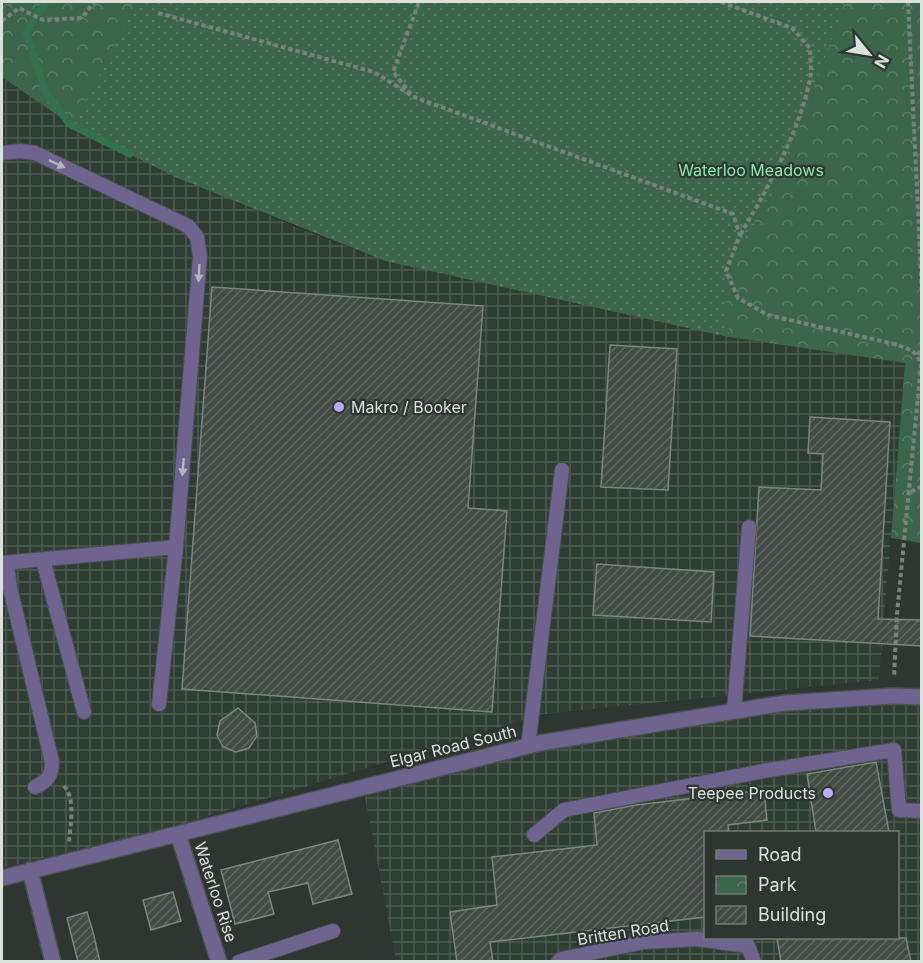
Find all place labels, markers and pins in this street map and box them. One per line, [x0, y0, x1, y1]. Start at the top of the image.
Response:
place label: Makro / Booker [351, 397, 467, 417]
marker: Makro / Booker [332, 400, 346, 414]
place label: Teepee Products [688, 783, 816, 803]
marker: Teepee Products [821, 786, 835, 800]

